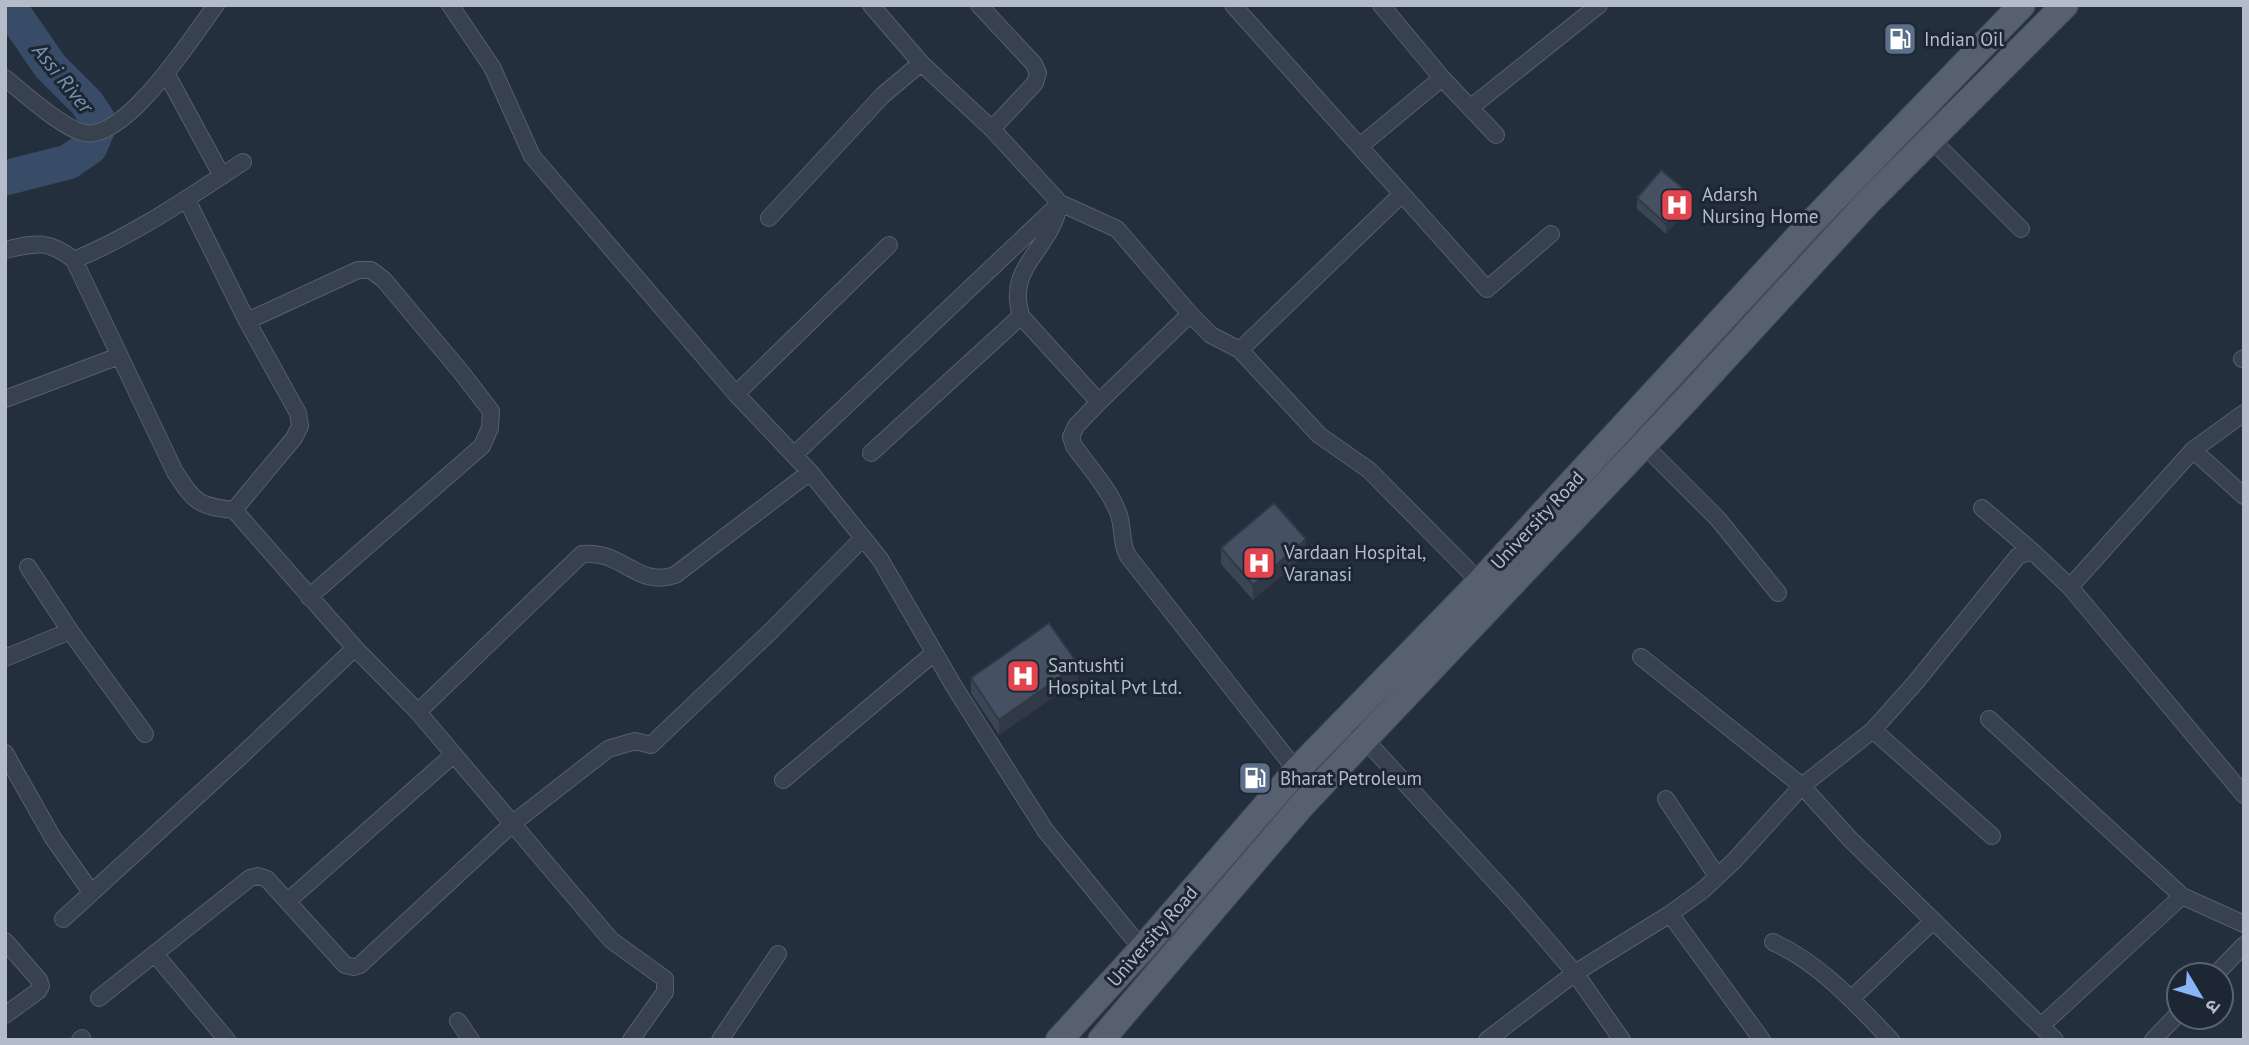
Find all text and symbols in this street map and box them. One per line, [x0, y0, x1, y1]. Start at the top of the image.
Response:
fuel station icon: Indian Oil [1881, 20, 1919, 58]
place label: Indian Oil [1924, 27, 2004, 51]
water label: Assi River [26, 37, 101, 120]
place label: Adarsh Nursing Home [1702, 182, 1818, 228]
hospital icon: Adarsh Nursing Home [1658, 186, 1696, 224]
street label: University Road [1485, 466, 1589, 574]
place label: Vardaan Hospital, Varanasi [1283, 540, 1426, 586]
hospital icon: Vardaan Hospital, Varanasi [1240, 544, 1278, 582]
place label: Santushti Hospital Pvt Ltd. [1048, 653, 1182, 699]
hospital icon: Santushti Hospital Pvt Ltd. [1004, 657, 1042, 695]
fuel station icon: Bharat Petroleum [1236, 759, 1274, 797]
place label: Bharat Petroleum [1280, 766, 1422, 790]
street label: University Road [1102, 881, 1202, 991]
north arrow [2165, 961, 2235, 1031]
text: उ [2200, 995, 2226, 1019]

